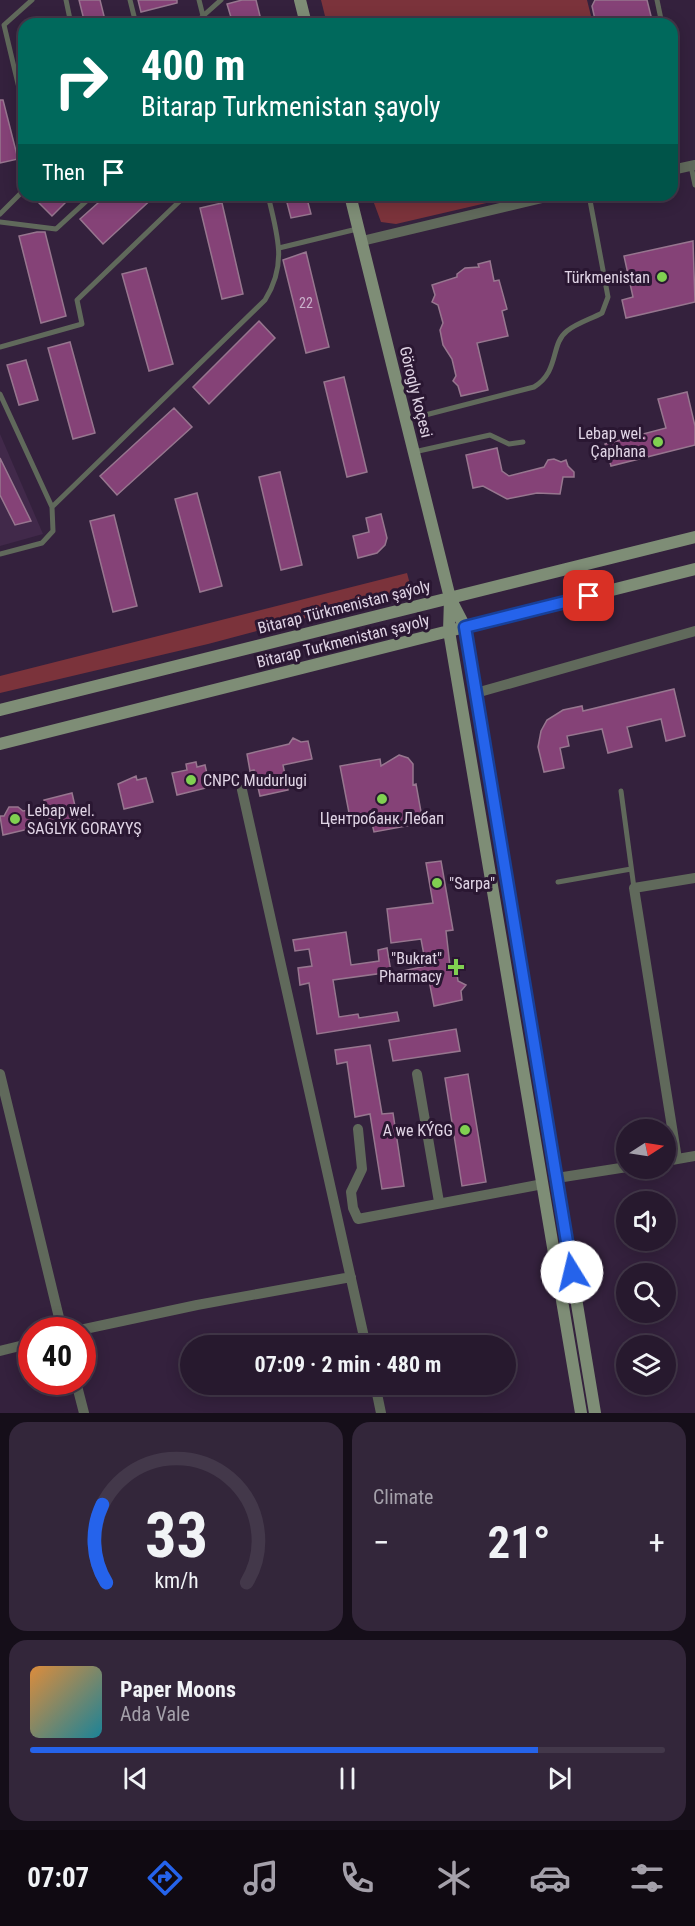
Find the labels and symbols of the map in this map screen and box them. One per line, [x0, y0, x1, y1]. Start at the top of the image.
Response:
place label: Türkmenistan [564, 268, 650, 287]
marker: Türkmenistan [655, 270, 669, 284]
house number: 22 [299, 295, 313, 311]
street label: Görogly koçesi [396, 344, 436, 440]
place label: Lebap wel. Çaphana [578, 424, 646, 461]
marker: Lebap wel. Çaphana [651, 435, 665, 449]
pin [563, 570, 614, 621]
street label: Bitarap Türkmenistan şaýoly [256, 576, 433, 638]
street label: Bitarap Turkmenistan şayoly [255, 610, 432, 672]
place label: CNPC Mudurlugi [203, 771, 307, 790]
marker: CNPC Mudurlugi [184, 773, 198, 787]
marker: Центробанк Лебап [375, 792, 389, 806]
place label: Lebap wel. SAGLYK GORAYYŞ [27, 801, 142, 838]
place label: Центробанк Лебап [320, 809, 444, 828]
marker: Lebap wel. SAGLYK GORAYYŞ [8, 812, 22, 826]
place label: "Sarpa" [449, 874, 495, 893]
marker: "Sarpa" [430, 876, 444, 890]
place label: "Bukrat" Pharmacy [379, 949, 442, 986]
marker: "Bukrat" Pharmacy [447, 958, 465, 976]
north arrow [616, 1119, 676, 1179]
place label: A we KÝGG [383, 1121, 453, 1140]
marker: A we KÝGG [458, 1123, 472, 1137]
position arrow [540, 1240, 604, 1304]
speed limit sign: 40 [18, 1317, 96, 1395]

